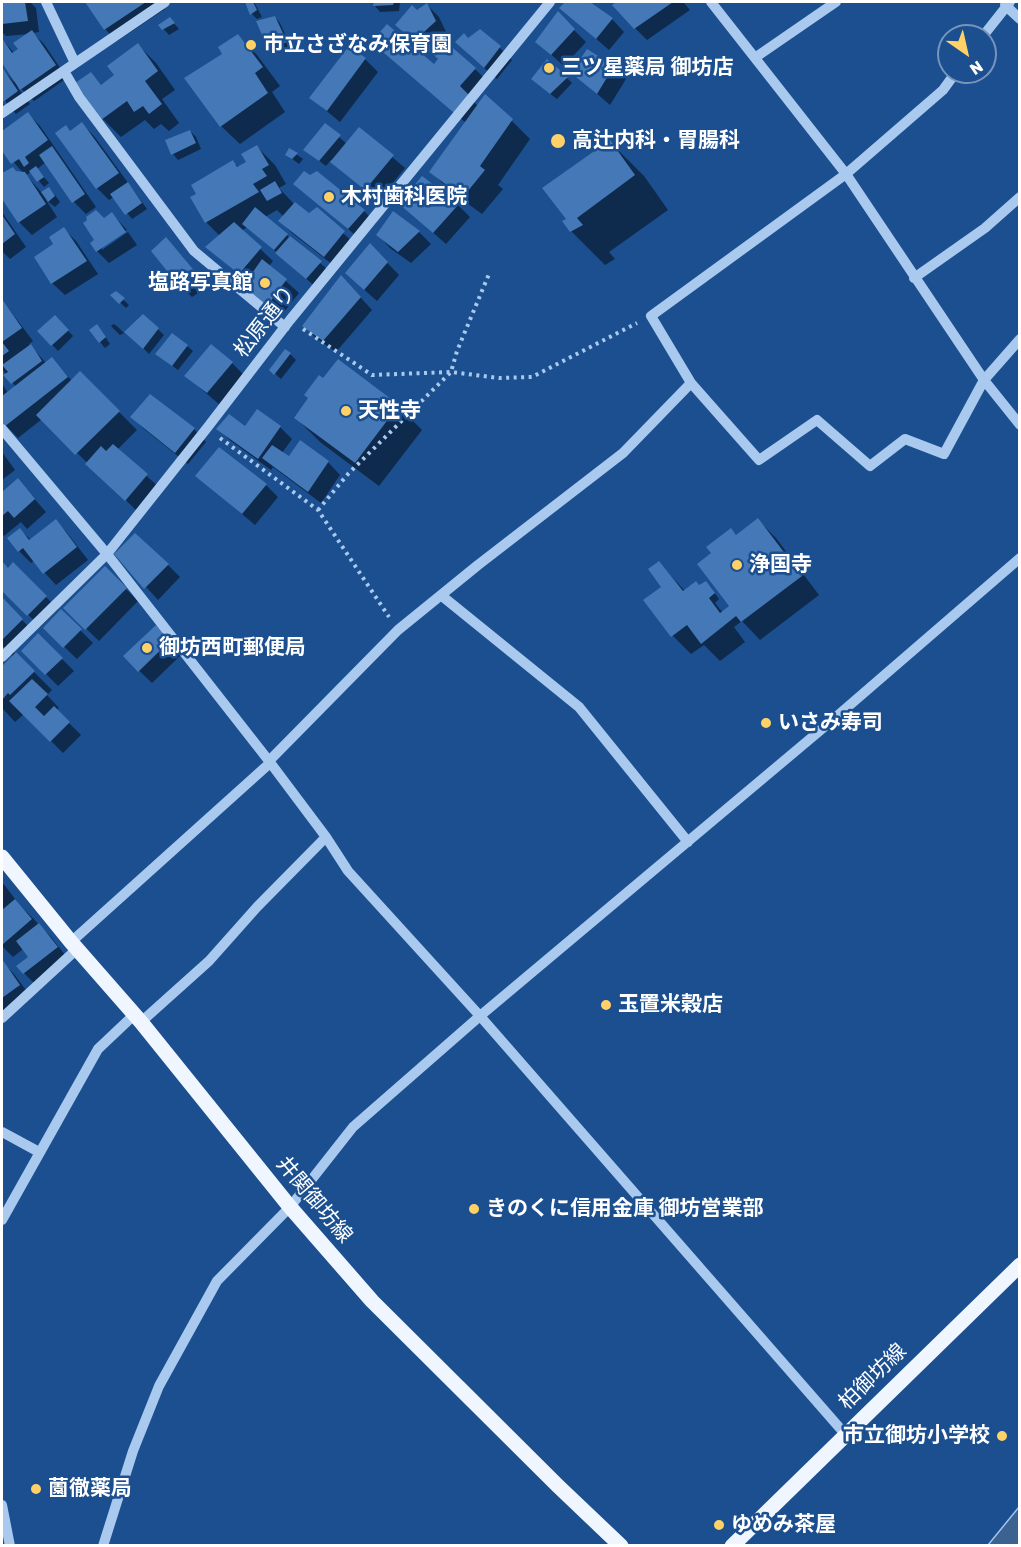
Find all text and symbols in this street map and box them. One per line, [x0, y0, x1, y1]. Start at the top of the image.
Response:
north arrow [937, 24, 997, 84]
place label: 市立さざなみ保育園 [263, 32, 452, 58]
marker: 市立さざなみ保育園 [244, 38, 258, 52]
place label: 三ツ星薬局 御坊店 [561, 55, 733, 81]
text: N [966, 57, 986, 79]
marker: 三ツ星薬局 御坊店 [542, 61, 556, 75]
place label: 高辻内科・胃腸科 [572, 128, 740, 154]
marker: 高辻内科・胃腸科 [549, 132, 567, 150]
place label: 木村歯科医院 [341, 184, 467, 210]
marker: 木村歯科医院 [322, 190, 336, 204]
place label: 塩路写真館 [148, 270, 253, 296]
marker: 塩路写真館 [258, 276, 272, 290]
street label: 松原通り [229, 281, 301, 363]
place label: 天性寺 [358, 398, 421, 424]
marker: 天性寺 [339, 404, 353, 418]
place label: 浄国寺 [749, 552, 812, 578]
marker: 浄国寺 [730, 558, 744, 572]
place label: 御坊西町郵便局 [159, 635, 306, 661]
marker: 御坊西町郵便局 [140, 641, 154, 655]
place label: いさみ寿司 [778, 710, 883, 736]
marker: いさみ寿司 [759, 716, 773, 730]
place label: 玉置米穀店 [618, 992, 723, 1018]
marker: 玉置米穀店 [599, 998, 613, 1012]
street label: 井関御坊線 [271, 1152, 357, 1248]
place label: きのくに信用金庫 御坊営業部 [486, 1196, 763, 1222]
marker: きのくに信用金庫 御坊営業部 [467, 1202, 481, 1216]
street label: 柏御坊線 [834, 1339, 912, 1415]
place label: 市立御坊小学校 [843, 1423, 990, 1449]
marker: 市立御坊小学校 [995, 1429, 1009, 1443]
place label: 薗徹薬局 [48, 1476, 132, 1502]
marker: 薗徹薬局 [29, 1482, 43, 1496]
place label: ゆめみ茶屋 [731, 1512, 836, 1538]
marker: ゆめみ茶屋 [712, 1518, 726, 1532]

